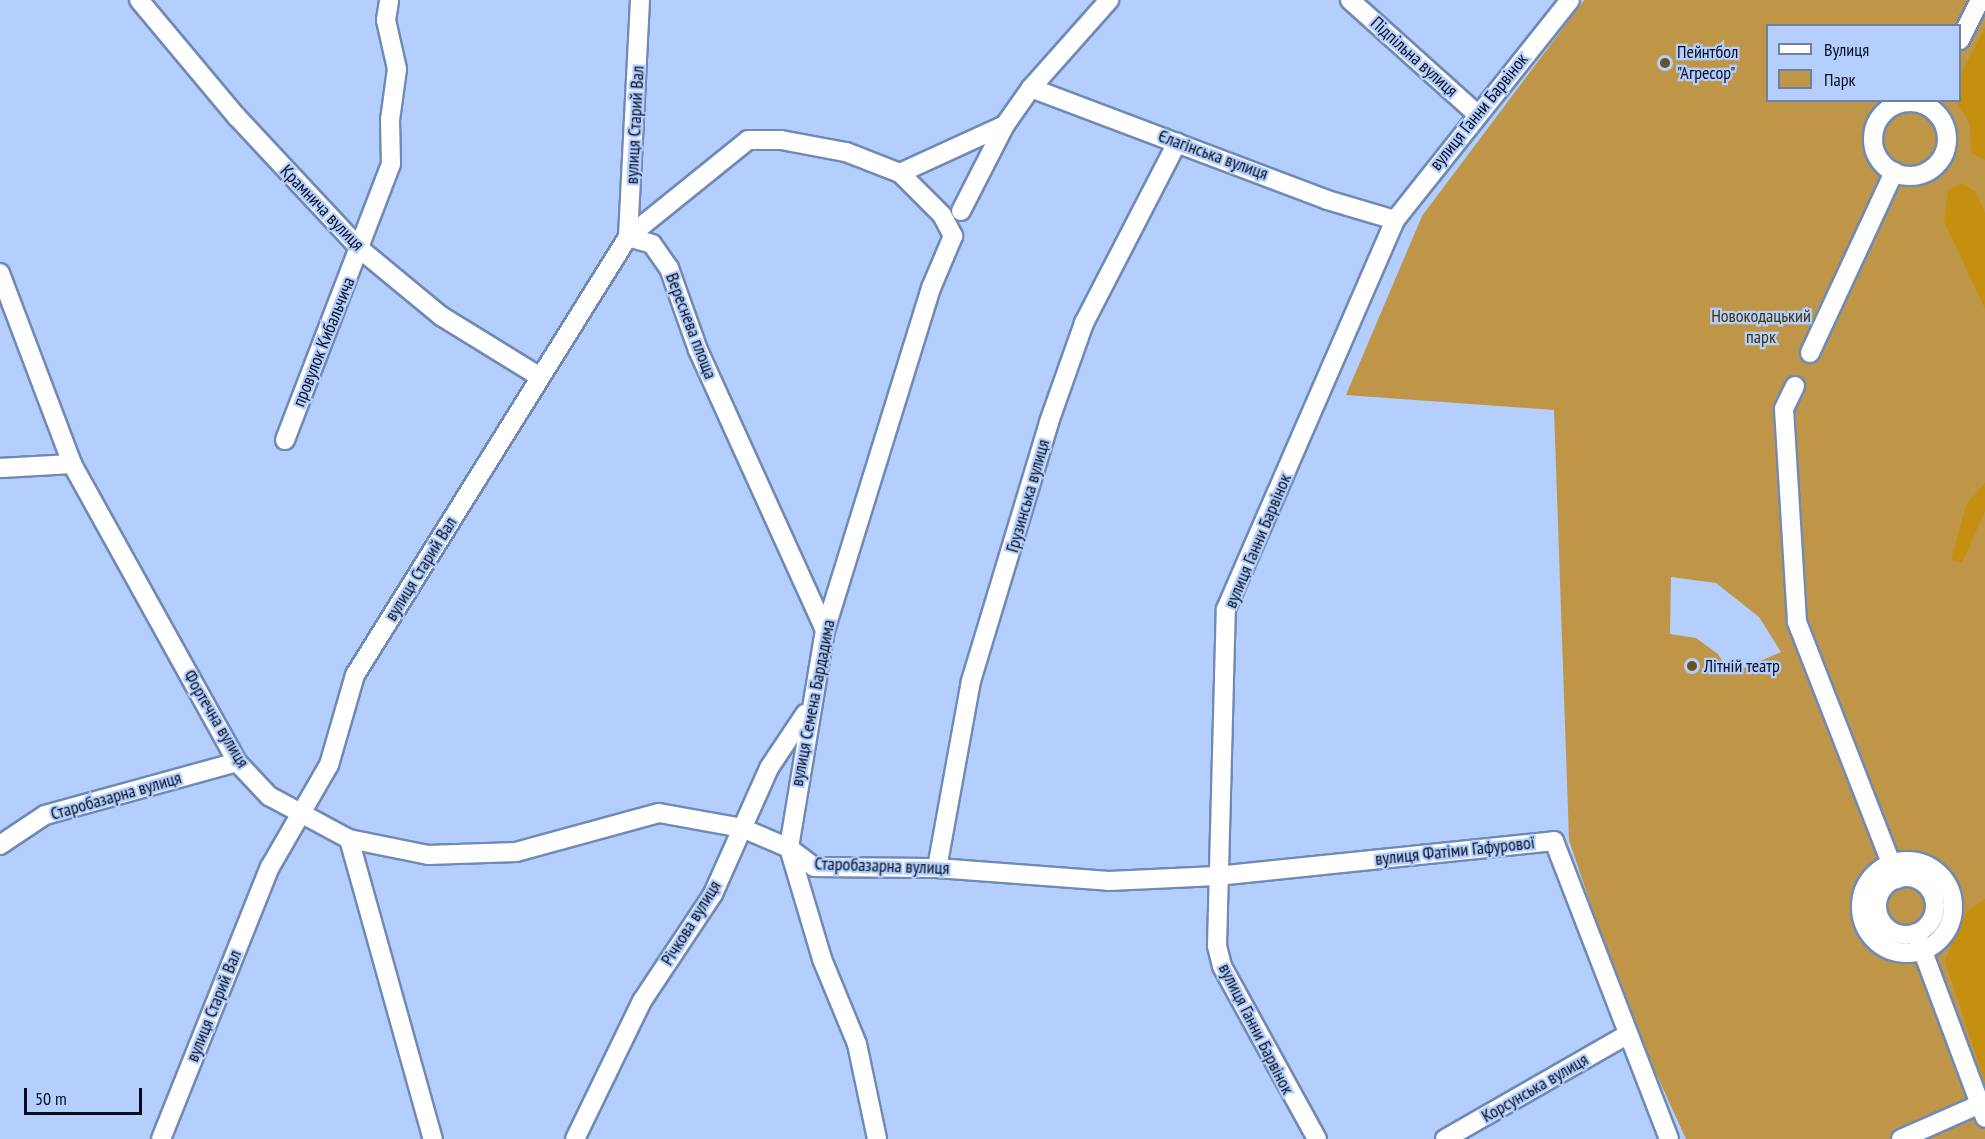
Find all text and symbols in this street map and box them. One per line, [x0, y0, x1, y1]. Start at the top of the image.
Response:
street label: Підпільна вулиця [1366, 12, 1462, 102]
legend [1766, 24, 1961, 102]
text: Вулиця [1824, 38, 1869, 61]
place label: Пейнтбол "Агресор" [1677, 42, 1738, 84]
street label: вулиця Ганни Барвінок [1425, 49, 1533, 175]
marker: Пейнтбол "Агресор" [1658, 56, 1672, 70]
street label: вулиця Старий Вал [621, 65, 649, 185]
text: Парк [1824, 68, 1855, 91]
street label: Єлагінська вулиця [1155, 125, 1271, 185]
street label: Крамнича вулиця [276, 161, 368, 255]
street label: Вереснева площа [661, 270, 721, 382]
street label: провулок Кибальчича [288, 274, 360, 410]
park label: Новокодацький парк [1711, 306, 1811, 348]
street label: Грузинська вулиця [1002, 437, 1054, 555]
street label: вулиця Ганни Барвінок [1220, 471, 1296, 611]
street label: вулиця Старий Вал [380, 513, 462, 625]
street label: вулиця Семена Бардадима [786, 618, 840, 788]
place label: Лiтнiй театр [1704, 655, 1780, 677]
marker: Лiтнiй театр [1685, 659, 1699, 673]
street label: Фортечна вулиця [179, 666, 253, 772]
street label: Старобазарна вулиця [48, 767, 184, 825]
street label: вулиця Фатіми Гафурової [1374, 832, 1536, 870]
street label: Старобазарна вулиця [814, 853, 950, 879]
street label: Річкова вулиця [656, 877, 726, 969]
street label: вулиця Старий Вал [182, 947, 246, 1065]
street label: вулиця Ганни Барвінок [1214, 960, 1298, 1098]
street label: Корсунська вулиця [1478, 1049, 1592, 1127]
scale bar [27, 1076, 146, 1114]
text: 50 m [35, 1087, 67, 1110]

